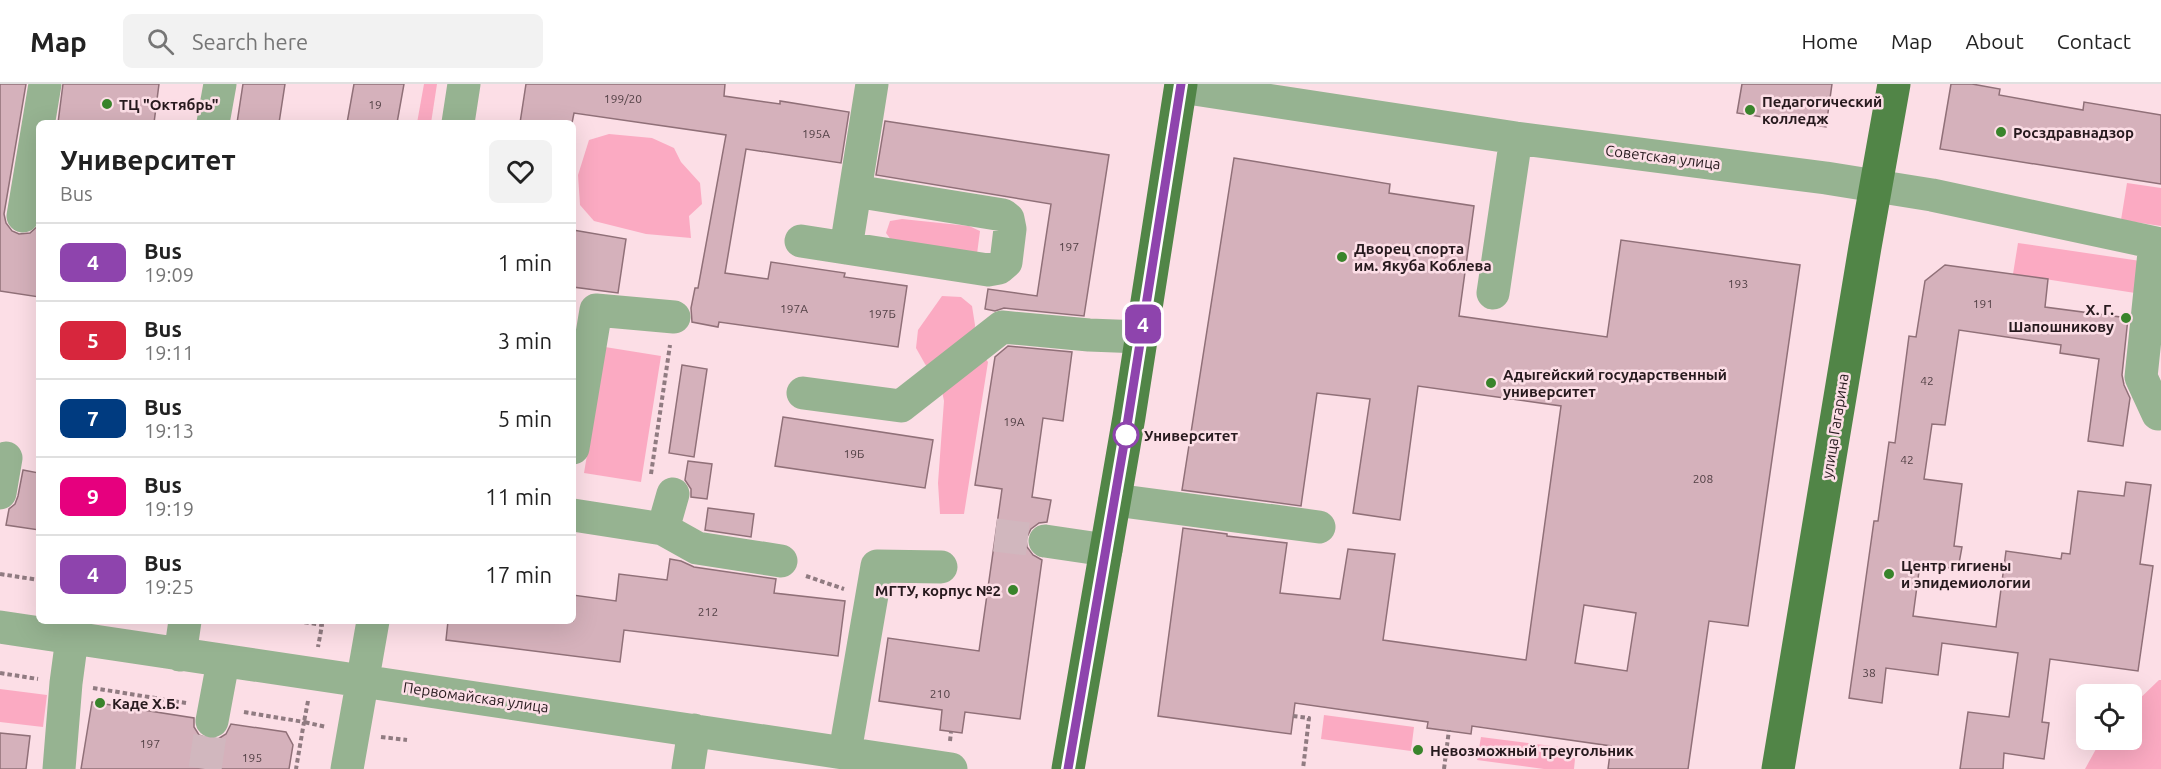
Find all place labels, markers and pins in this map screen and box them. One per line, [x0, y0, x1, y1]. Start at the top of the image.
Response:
place label: Педагогический колледж [1762, 93, 1882, 127]
place label: ТЦ "Октябрь" [119, 96, 218, 113]
marker: ТЦ "Октябрь" [100, 97, 114, 111]
marker: Педагогический колледж [1743, 103, 1757, 117]
place label: Росздравнадзор [2013, 124, 2134, 141]
marker: Росздравнадзор [1994, 125, 2008, 139]
place label: Дворец спорта им. Якуба Коблева [1354, 240, 1492, 274]
marker: Дворец спорта им. Якуба Коблева [1335, 250, 1349, 264]
place label: Х. Г. Шапошникову [2008, 301, 2114, 335]
marker: Х. Г. Шапошникову [2119, 311, 2133, 325]
place label: Адыгейский государственный университет [1503, 366, 1727, 400]
marker: Адыгейский государственный университет [1484, 376, 1498, 390]
marker: Университет [1113, 422, 1139, 448]
place label: Университет [1144, 427, 1238, 444]
place label: Центр гигиены и эпидемиологии [1901, 557, 2031, 591]
marker: Центр гигиены и эпидемиологии [1882, 567, 1896, 581]
place label: МГТУ, корпус №2 [875, 582, 1001, 599]
marker: МГТУ, корпус №2 [1006, 583, 1020, 597]
place label: Каде Х.Б. [112, 695, 180, 712]
marker: Каде Х.Б. [93, 696, 107, 710]
place label: Невозможный треугольник [1430, 742, 1634, 759]
marker: Невозможный треугольник [1411, 743, 1425, 757]

